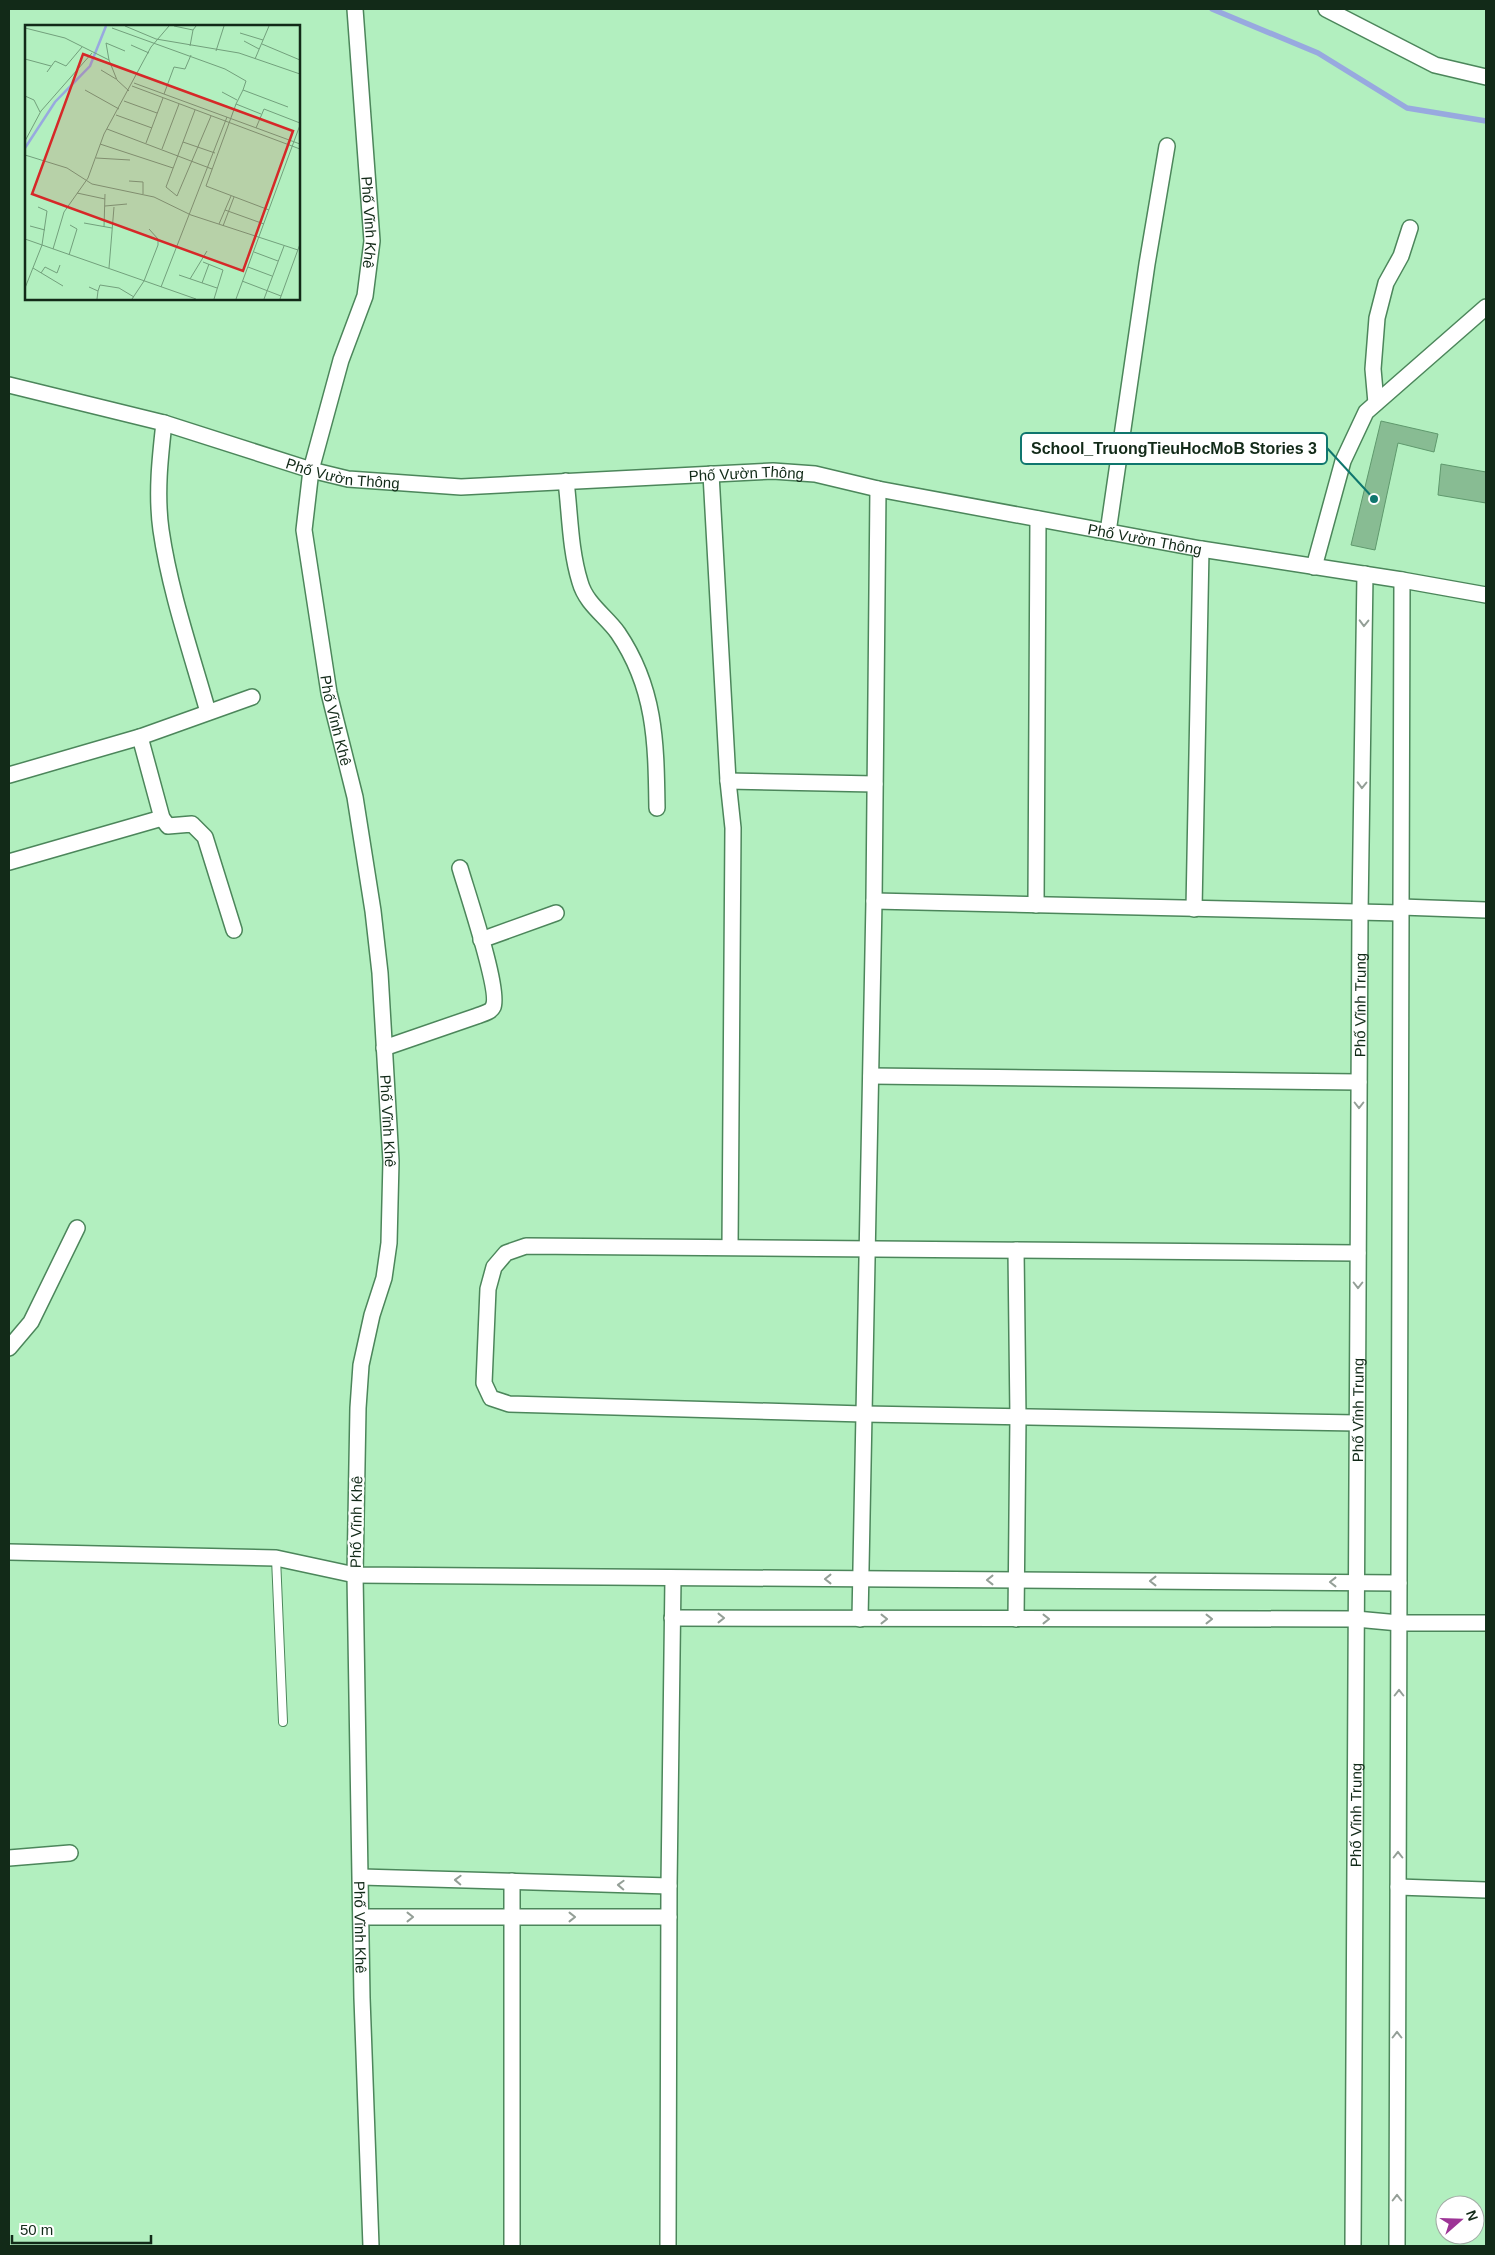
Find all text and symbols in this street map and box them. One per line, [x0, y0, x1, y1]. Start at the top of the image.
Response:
inset map [25, 25, 300, 300]
street label: Phố Vĩnh Khê [359, 176, 381, 270]
callout: School_TruongTieuHocMoB Stories 3 [1021, 433, 1327, 464]
text: School_TruongTieuHocMoB Stories 3 [1031, 440, 1317, 457]
street label: Phố Vườn Thông [284, 454, 400, 491]
street label: Phố Vườn Thông [688, 462, 805, 484]
street label: Phố Vườn Thông [1087, 520, 1203, 557]
one-way arrow [1359, 620, 1369, 627]
street label: Phố Vĩnh Khê [318, 674, 355, 767]
one-way arrow [1356, 781, 1367, 789]
street label: Phố Vĩnh Trung [1351, 953, 1368, 1057]
street label: Phố Vĩnh Khê [377, 1074, 400, 1167]
one-way arrow [1354, 1102, 1364, 1109]
one-way arrow [1353, 1282, 1363, 1289]
street label: Phố Vĩnh Trung [1349, 1358, 1366, 1462]
street label: Phố Vĩnh Khê [347, 1476, 365, 1568]
one-way arrow [823, 1574, 831, 1584]
one-way arrow [986, 1575, 994, 1585]
one-way arrow [1148, 1576, 1156, 1586]
one-way arrow [1328, 1577, 1336, 1587]
one-way arrow [718, 1613, 725, 1623]
one-way arrow [880, 1614, 888, 1624]
one-way arrow [1042, 1614, 1050, 1624]
one-way arrow [1205, 1614, 1213, 1624]
one-way arrow [1393, 1688, 1404, 1696]
street label: Phố Vĩnh Trung [1346, 1763, 1364, 1867]
one-way arrow [1393, 1851, 1403, 1858]
one-way arrow [454, 1875, 462, 1885]
one-way arrow [616, 1880, 624, 1890]
street label: Phố Vĩnh Khê [352, 1881, 370, 1974]
one-way arrow [406, 1912, 414, 1922]
one-way arrow [568, 1912, 576, 1922]
one-way arrow [1392, 2031, 1402, 2038]
one-way arrow [1392, 2193, 1402, 2201]
north arrow [1435, 2195, 1485, 2245]
text: N [1463, 2208, 1481, 2223]
scale bar [12, 2212, 151, 2244]
text: 50 m [20, 2221, 53, 2238]

